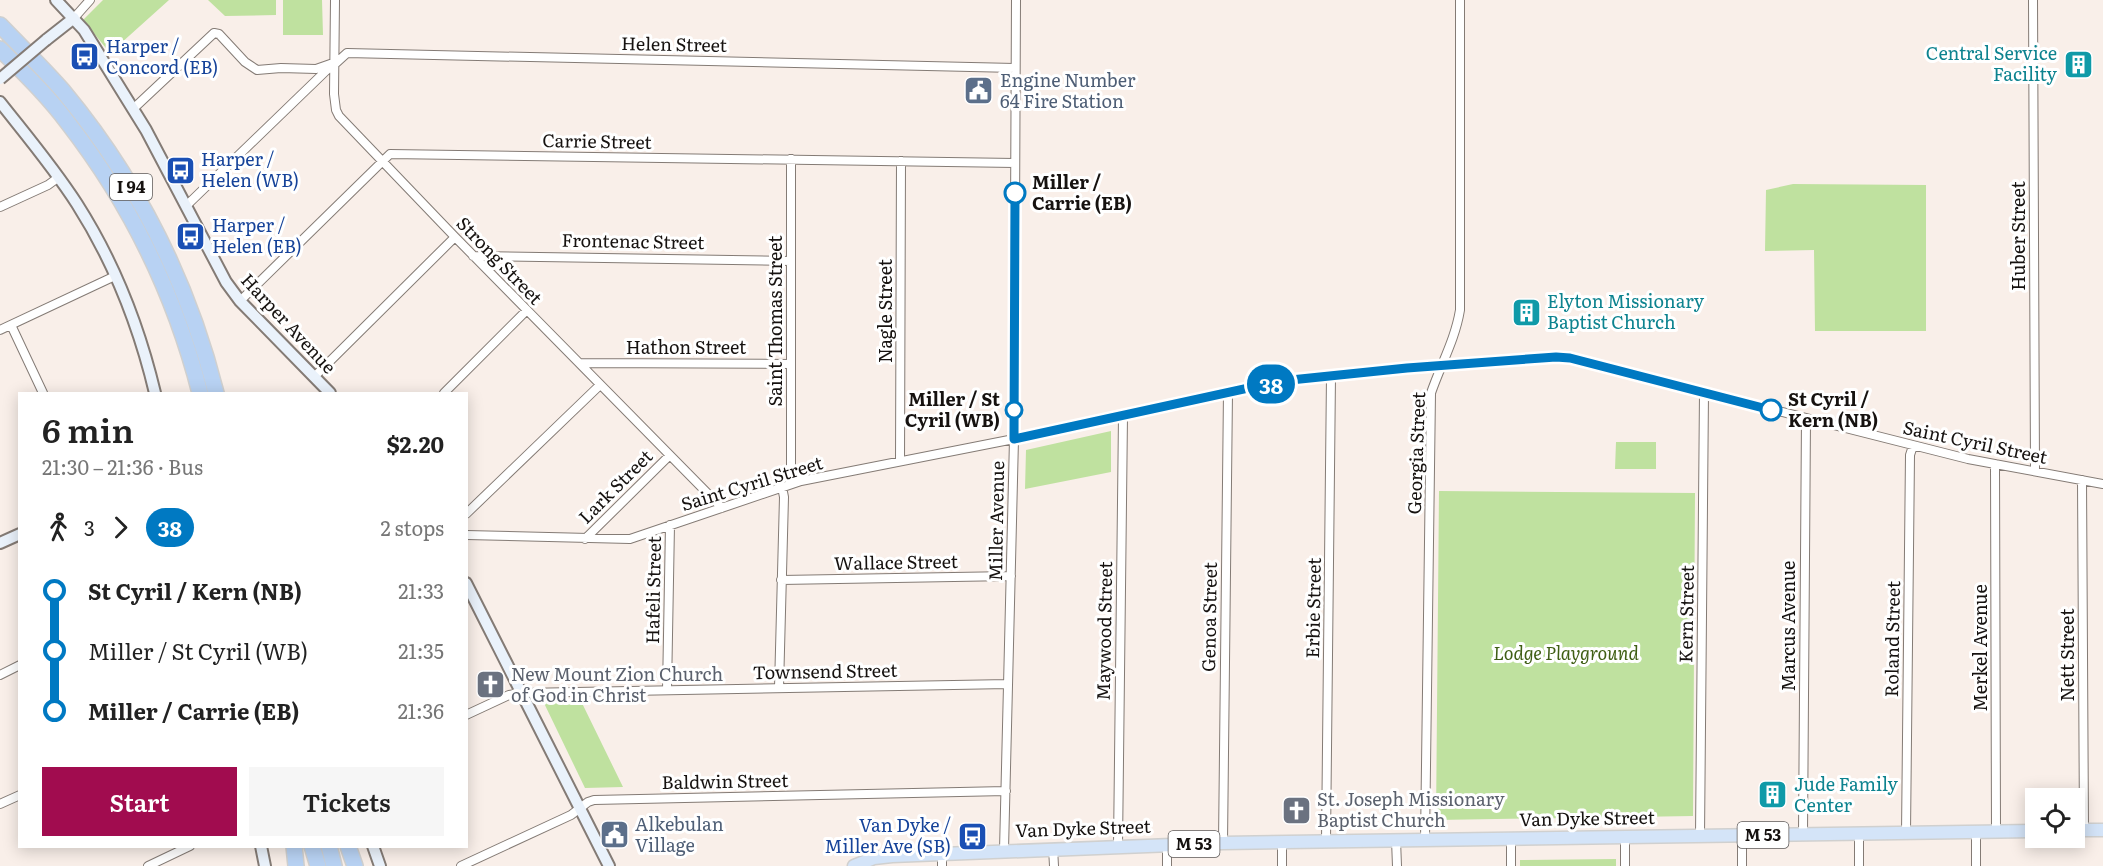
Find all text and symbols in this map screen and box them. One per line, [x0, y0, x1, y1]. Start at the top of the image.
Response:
street label: Helen Street [621, 29, 728, 58]
place label: Harper / Concord (EB) [106, 32, 218, 80]
place label: Central Service Facility [1926, 39, 2058, 87]
bus stop icon: Harper / Concord (EB) [69, 41, 101, 73]
building icon: Central Service Facility [2062, 48, 2094, 80]
place label: Engine Number 64 Fire Station [1000, 66, 1136, 114]
public building icon: Engine Number 64 Fire Station [963, 75, 995, 107]
street label: Carrie Street [542, 126, 653, 155]
place label: Harper / Helen (WB) [201, 145, 299, 193]
bus stop icon: Harper / Helen (WB) [164, 154, 196, 186]
place label: Miller / Carrie (EB) [1032, 168, 1132, 216]
road number: I 94 [110, 174, 152, 200]
street label: Huber Street [2004, 181, 2031, 291]
marker: Miller / Carrie (EB) [1004, 182, 1026, 204]
street label: Strong Street [451, 210, 550, 311]
place label: Harper / Helen (EB) [212, 211, 302, 259]
bus stop icon: Harper / Helen (EB) [175, 220, 207, 252]
street label: Frontenac Street [561, 226, 705, 255]
street label: Saint Thomas Street [761, 235, 788, 407]
street label: Nagle Street [871, 258, 898, 363]
street label: Harper Avenue [235, 267, 343, 379]
place label: Elyton Missionary Baptist Church [1547, 287, 1705, 335]
building icon: Elyton Missionary Baptist Church [1510, 296, 1542, 328]
street label: Hathon Street [626, 333, 747, 360]
line badge: 38 [1244, 364, 1298, 404]
text: 38 [1259, 369, 1283, 400]
place label: Miller / St Cyril (WB) [905, 385, 1000, 433]
place label: St Cyril / Kern (NB) [1788, 385, 1878, 433]
street label: Georgia Street [1400, 391, 1431, 515]
marker: St Cyril / Kern (NB) [1760, 399, 1782, 421]
marker: Miller / St Cyril (WB) [1005, 401, 1023, 419]
text: 6 min [42, 404, 134, 453]
street label: Saint Cyril Street [1901, 413, 2051, 470]
text: $2.20 [386, 427, 444, 460]
street label: Lark Street [572, 442, 659, 529]
street label: Saint Cyril Street [677, 448, 826, 517]
text: 21:30 – 21:36 · Bus [42, 451, 203, 481]
street label: Miller Avenue [981, 461, 1010, 581]
icon: walk [42, 511, 75, 544]
icon: forward [104, 511, 137, 544]
text: 3 [84, 512, 95, 542]
text: 38 [158, 512, 182, 543]
text: 2 stops [380, 512, 444, 542]
street label: Hafeli Street [638, 535, 667, 644]
street label: Wallace Street [834, 547, 959, 576]
street label: Erbie Street [1298, 557, 1327, 659]
street label: Maywood Street [1089, 560, 1118, 701]
street label: Genoa Street [1194, 561, 1223, 672]
street label: Marcus Avenue [1774, 561, 1801, 691]
street label: Kern Street [1671, 564, 1700, 663]
text: St Cyril / Kern (NB) [88, 574, 302, 607]
text: 21:33 [398, 575, 444, 605]
street label: Roland Street [1877, 580, 1906, 697]
street label: Merkel Avenue [1966, 584, 1993, 712]
street label: Nett Street [2053, 608, 2080, 701]
text: Miller / St Cyril (WB) [88, 634, 308, 667]
text: 21:35 [398, 635, 444, 665]
park label: Lodge Playground [1493, 639, 1640, 666]
street label: Townsend Street [752, 656, 898, 685]
place label: New Mount Zion Church of God in Christ [511, 660, 723, 708]
church icon: New Mount Zion Church of God in Christ [474, 669, 506, 701]
text: Miller / Carrie (EB) [88, 694, 299, 727]
text: 21:36 [398, 695, 444, 725]
street label: Baldwin Street [661, 766, 789, 795]
button: Start [42, 767, 237, 836]
button: Tickets [249, 767, 444, 836]
place label: Jude Family Center [1794, 770, 1898, 818]
building icon: Jude Family Center [1757, 779, 1789, 811]
place label: St. Joseph Missionary Baptist Church [1317, 785, 1505, 833]
map controls [2025, 788, 2085, 848]
button: locate [2025, 788, 2085, 848]
church icon: St. Joseph Missionary Baptist Church [1280, 794, 1312, 826]
street label: Van Dyke Street [1519, 803, 1656, 832]
place label: Alkebulan Village [635, 810, 724, 858]
place label: Van Dyke / Miller Ave (SB) [825, 811, 951, 859]
street label: Van Dyke Street [1015, 812, 1152, 843]
public building icon: Alkebulan Village [598, 819, 630, 851]
bus stop icon: Van Dyke / Miller Ave (SB) [956, 820, 988, 852]
road number: M 53 [1738, 822, 1788, 848]
road number: M 53 [1168, 831, 1220, 857]

